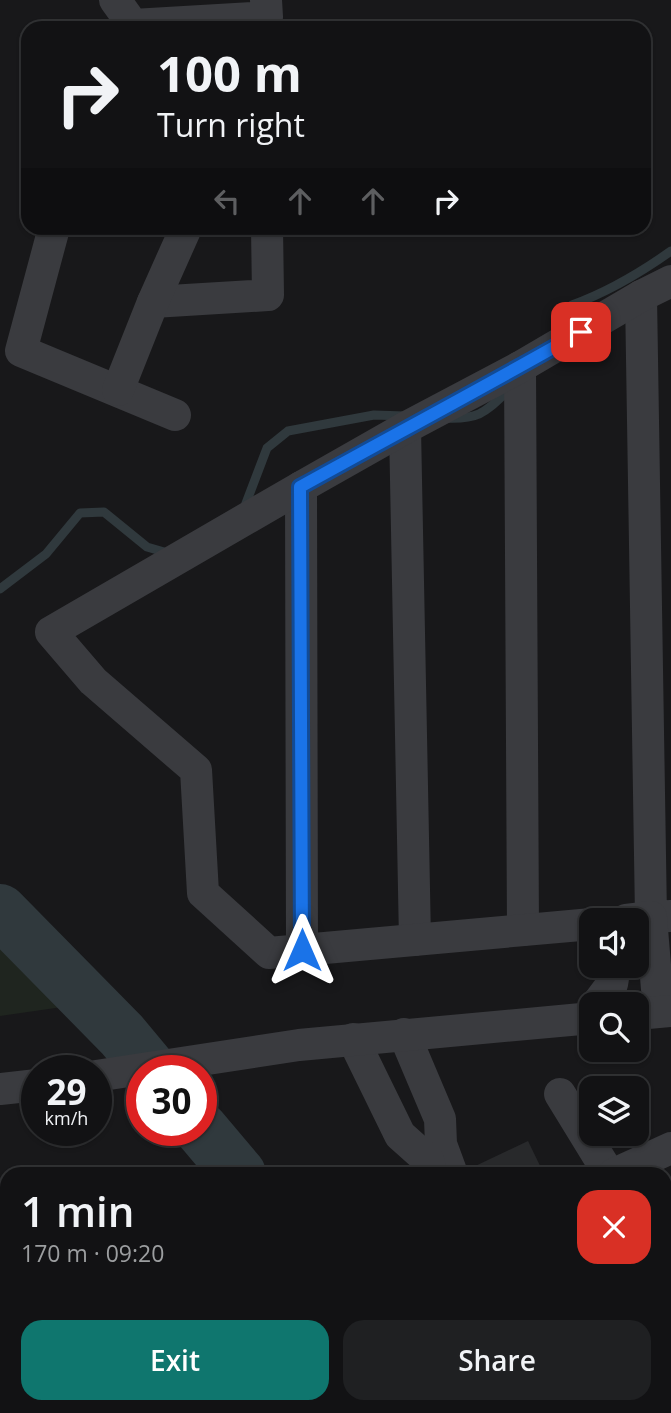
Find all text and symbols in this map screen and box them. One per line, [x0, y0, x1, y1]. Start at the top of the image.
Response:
text: 100 m [157, 40, 302, 106]
icon: right [42, 49, 133, 140]
text: Turn right [157, 103, 305, 146]
icon: left [208, 182, 246, 220]
icon: ahead [281, 182, 319, 220]
icon: ahead [354, 182, 392, 220]
icon: right [427, 182, 465, 220]
pin [551, 302, 611, 362]
icon: arrive [562, 313, 600, 351]
map controls [579, 908, 649, 1146]
button: sound [579, 908, 649, 978]
position arrow [265, 913, 339, 987]
button: search [579, 992, 649, 1062]
speed limit sign: 30 [126, 1055, 217, 1146]
text: 29 [46, 1068, 87, 1115]
button: layers [579, 1076, 649, 1146]
text: km/h [45, 1106, 88, 1130]
text: 1 min [21, 1182, 134, 1239]
button: close [577, 1190, 651, 1264]
text: 170 m · 09:20 [21, 1237, 164, 1269]
button: Exit [21, 1320, 329, 1400]
button: Share [343, 1320, 651, 1400]

